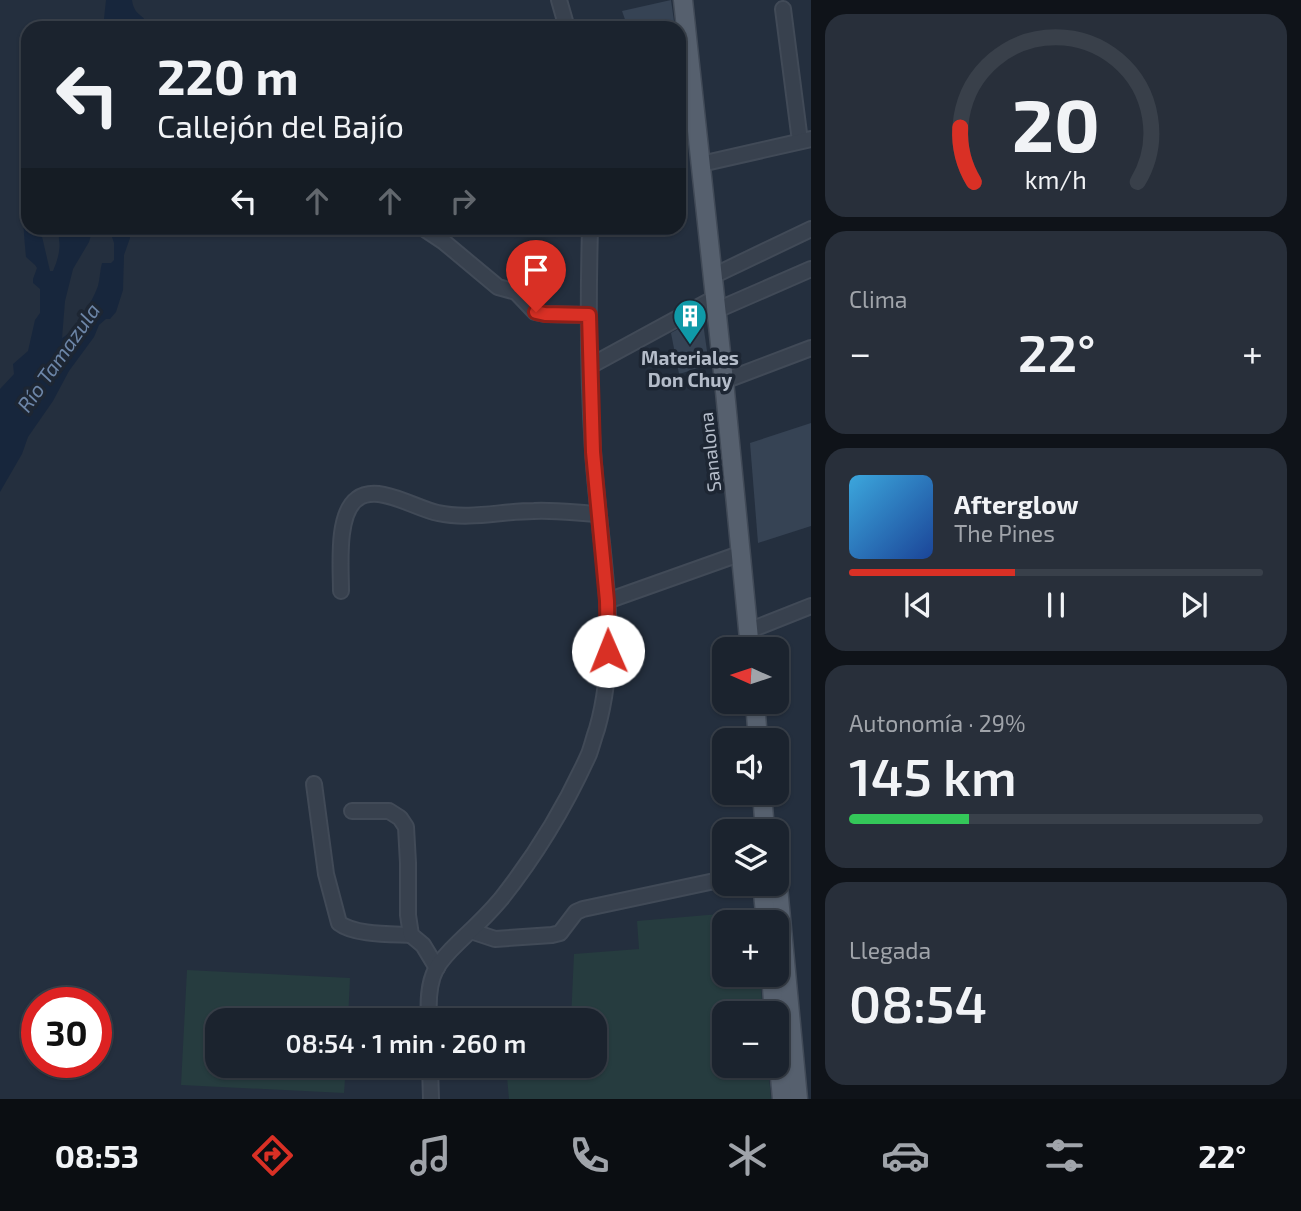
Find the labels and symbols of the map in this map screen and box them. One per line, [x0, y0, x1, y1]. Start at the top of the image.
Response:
pin [506, 240, 566, 312]
building icon: Materiales Don Chuy [671, 297, 709, 346]
water label: Río Tamazula [11, 298, 104, 416]
place label: Materiales Don Chuy [641, 346, 739, 392]
street label: Sanalona [694, 411, 725, 493]
position arrow [571, 614, 645, 688]
north arrow [712, 637, 789, 714]
speed limit sign: 30 [21, 987, 112, 1078]

